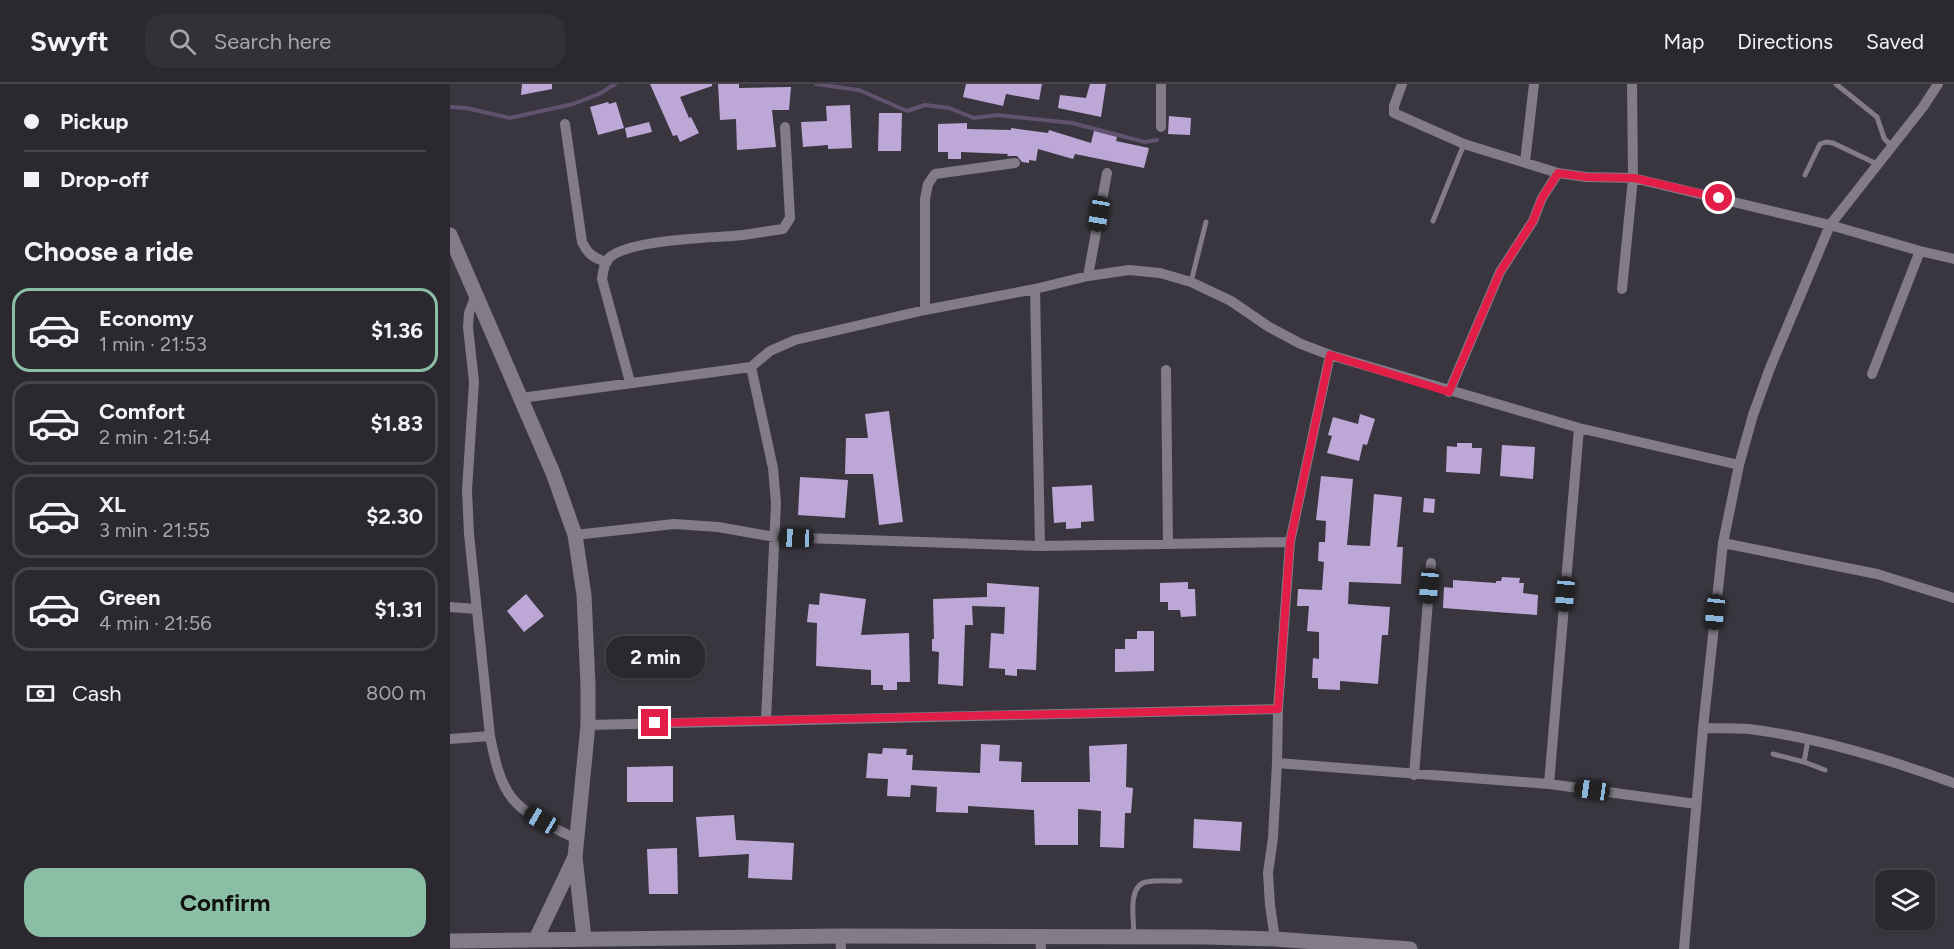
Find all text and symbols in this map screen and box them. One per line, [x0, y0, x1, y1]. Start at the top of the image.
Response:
search box [145, 14, 565, 68]
text: Swyft [30, 24, 109, 58]
icon: search [166, 25, 199, 58]
text: Search here [214, 28, 331, 55]
text: Map [1663, 29, 1704, 54]
text: Directions [1737, 29, 1833, 54]
text: Saved [1866, 29, 1924, 54]
text: Pickup [60, 108, 129, 135]
text: Drop-off [60, 166, 149, 193]
route start [1705, 184, 1732, 211]
car [1087, 195, 1111, 233]
text: Choose a ride [24, 235, 193, 268]
icon: car [27, 303, 81, 357]
text: Economy [99, 305, 194, 332]
text: $1.36 [371, 317, 423, 344]
text: 1 min · 21:53 [99, 332, 207, 356]
icon: car [27, 396, 81, 450]
text: Comfort [99, 398, 185, 425]
text: $1.83 [370, 410, 423, 437]
text: 2 min · 21:54 [99, 425, 211, 449]
icon: car [27, 489, 81, 543]
text: XL [99, 491, 126, 518]
text: $2.30 [366, 503, 423, 530]
text: 3 min · 21:55 [99, 518, 210, 542]
car [778, 528, 814, 548]
car [1418, 567, 1440, 605]
car [1554, 575, 1576, 613]
icon: car [27, 582, 81, 636]
text: Green [99, 584, 161, 611]
car [1704, 593, 1726, 631]
text: $1.31 [375, 596, 423, 623]
text: 4 min · 21:56 [99, 611, 211, 635]
callout: 2 min [606, 636, 704, 678]
text: 2 min [630, 645, 681, 669]
icon: cash [24, 677, 57, 710]
text: Cash [72, 680, 122, 707]
text: 800 m [366, 681, 426, 705]
route end [641, 709, 668, 736]
car [1573, 779, 1611, 801]
car [521, 803, 561, 837]
button: Confirm [24, 868, 426, 937]
map controls [1875, 870, 1935, 930]
button: layers [1875, 870, 1935, 930]

